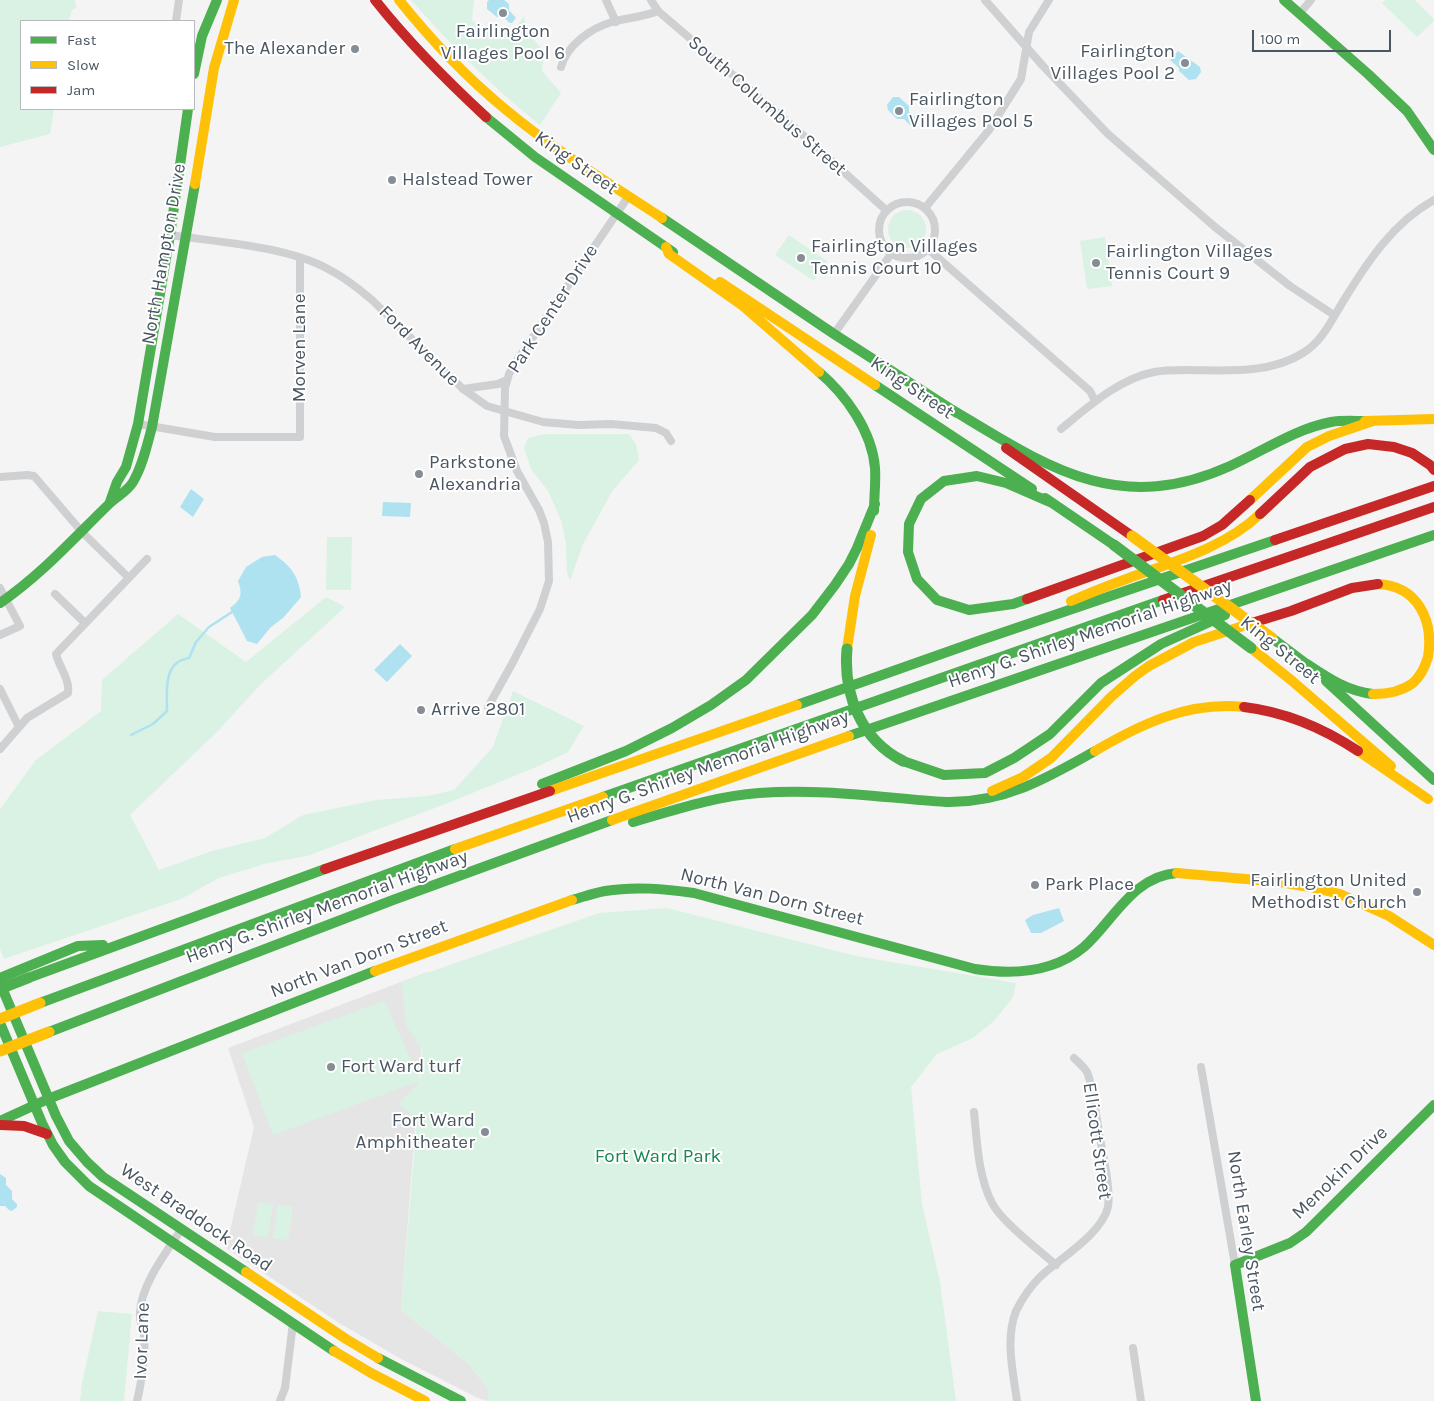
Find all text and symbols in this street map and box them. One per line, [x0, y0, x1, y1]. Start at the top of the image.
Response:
marker: Fairlington Villages Pool 6 [497, 7, 509, 19]
legend [20, 20, 195, 110]
scale bar [1254, 20, 1393, 52]
place label: Fairlington Villages Pool 6 [441, 21, 565, 65]
text: 100 m [1260, 30, 1300, 48]
text: Fast [67, 31, 96, 49]
street label: South Columbus Street [683, 31, 851, 181]
place label: The Alexander [224, 38, 345, 60]
place label: Fairlington Villages Pool 2 [1050, 41, 1175, 85]
marker: The Alexander [349, 43, 361, 55]
text: Slow [67, 56, 99, 74]
marker: Fairlington Villages Pool 2 [1179, 57, 1191, 69]
text: Jam [67, 81, 95, 99]
place label: Fairlington Villages Pool 5 [909, 89, 1033, 133]
marker: Fairlington Villages Pool 5 [893, 105, 905, 117]
street label: King Street [530, 126, 622, 200]
street label: North Hampton Drive [137, 162, 191, 346]
place label: Halstead Tower [402, 169, 532, 191]
marker: Halstead Tower [386, 174, 398, 186]
place label: Fairlington Villages Tennis Court 10 [811, 236, 978, 280]
street label: Park Center Drive [503, 240, 603, 378]
place label: Fairlington Villages Tennis Court 9 [1106, 241, 1273, 285]
marker: Fairlington Villages Tennis Court 10 [795, 252, 807, 264]
marker: Fairlington Villages Tennis Court 9 [1090, 257, 1102, 269]
street label: Morven Lane [289, 293, 311, 403]
street label: Ford Avenue [374, 301, 464, 391]
street label: King Street [866, 352, 958, 424]
place label: Parkstone Alexandria [429, 452, 521, 496]
marker: Parkstone Alexandria [413, 468, 425, 480]
street label: Henry G. Shirley Memorial Highway [945, 575, 1235, 693]
street label: King Street [1235, 611, 1325, 689]
place label: Arrive 2801 [431, 699, 525, 721]
marker: Arrive 2801 [415, 704, 427, 716]
street label: Henry G. Shirley Memorial Highway [564, 705, 852, 829]
street label: Henry G. Shirley Memorial Highway [183, 845, 471, 969]
street label: North Van Dorn Street [678, 863, 866, 931]
place label: Fairlington United Methodist Church [1250, 870, 1407, 914]
place label: Park Place [1045, 874, 1134, 896]
marker: Park Place [1029, 879, 1041, 891]
marker: Fairlington United Methodist Church [1411, 886, 1423, 898]
street label: North Van Dorn Street [267, 915, 451, 1003]
place label: Fort Ward turf [341, 1056, 461, 1078]
marker: Fort Ward turf [325, 1061, 337, 1073]
street label: Ellicott Street [1077, 1081, 1117, 1201]
place label: Fort Ward Amphitheater [355, 1110, 475, 1154]
street label: Menokin Drive [1287, 1122, 1393, 1224]
marker: Fort Ward Amphitheater [479, 1126, 491, 1138]
park label: Fort Ward Park [595, 1146, 721, 1168]
street label: North Earley Street [1222, 1149, 1270, 1313]
street label: West Braddock Road [116, 1159, 276, 1277]
street label: Ivor Lane [129, 1302, 155, 1380]

